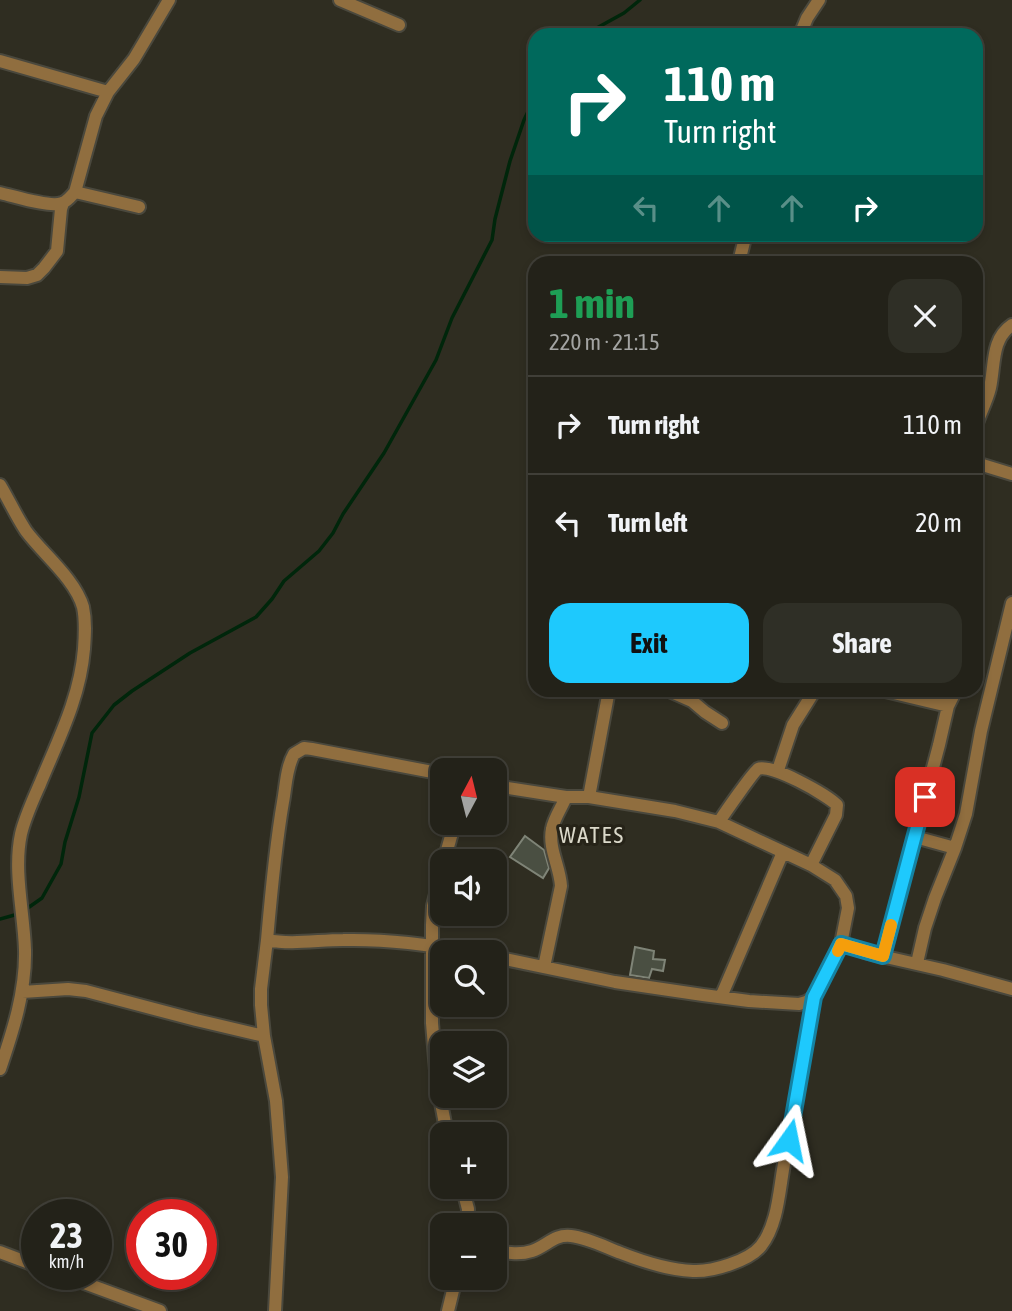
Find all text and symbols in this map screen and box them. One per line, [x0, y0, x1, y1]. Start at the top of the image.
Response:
text: 110 m [664, 55, 775, 111]
icon: right [549, 56, 640, 147]
text: Turn right [664, 113, 777, 150]
icon: left [627, 189, 665, 227]
icon: ahead [700, 189, 738, 227]
icon: ahead [773, 189, 811, 227]
icon: right [846, 189, 884, 227]
text: 1 min [549, 279, 635, 327]
button: close [888, 279, 962, 353]
text: 220 m · 21:15 [549, 329, 660, 355]
icon: right [549, 406, 587, 444]
text: Turn right [608, 410, 699, 440]
text: 110 m [903, 410, 962, 440]
icon: left [549, 504, 587, 542]
text: Turn left [608, 508, 688, 538]
text: 20 m [915, 508, 962, 538]
button: Exit [549, 603, 749, 683]
button: Share [763, 603, 962, 683]
north arrow [430, 758, 508, 835]
map controls [430, 758, 507, 1290]
pin [895, 767, 955, 827]
icon: arrive [906, 778, 944, 816]
district label: WATES [559, 822, 625, 848]
button: sound [430, 849, 507, 926]
button: search [430, 940, 507, 1017]
button: layers [430, 1031, 507, 1108]
position arrow [752, 1103, 826, 1177]
button: + [430, 1122, 507, 1199]
speed limit sign: 30 [126, 1199, 217, 1290]
button: − [430, 1213, 507, 1290]
text: 23 [50, 1215, 83, 1255]
text: km/h [49, 1251, 84, 1272]

